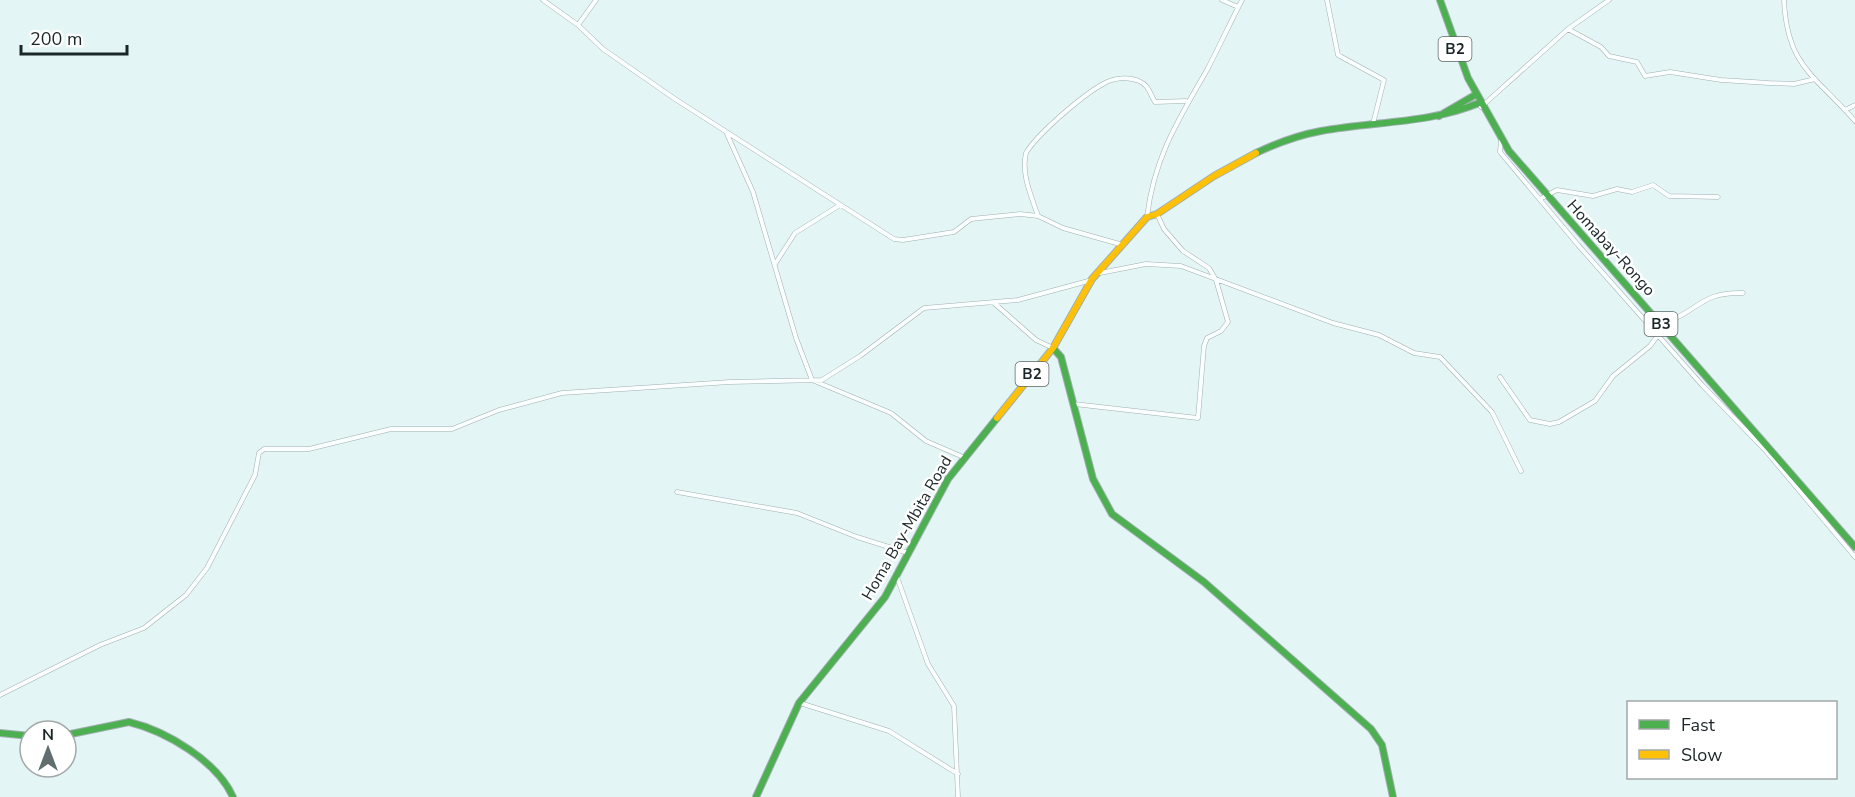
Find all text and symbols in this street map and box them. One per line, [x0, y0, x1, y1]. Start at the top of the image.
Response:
scale bar [21, 18, 128, 56]
text: 200 m [30, 27, 82, 51]
road number: B2 [1438, 37, 1472, 61]
street label: Homabay-Rongo [1562, 195, 1660, 301]
road number: B3 [1644, 312, 1678, 336]
road number: B2 [1016, 362, 1048, 386]
street label: Homa Bay-Mbita Road [857, 452, 957, 604]
legend [1627, 701, 1837, 779]
text: Fast [1681, 713, 1716, 737]
north arrow [18, 719, 78, 779]
text: N [42, 724, 54, 746]
text: Slow [1681, 743, 1722, 767]

